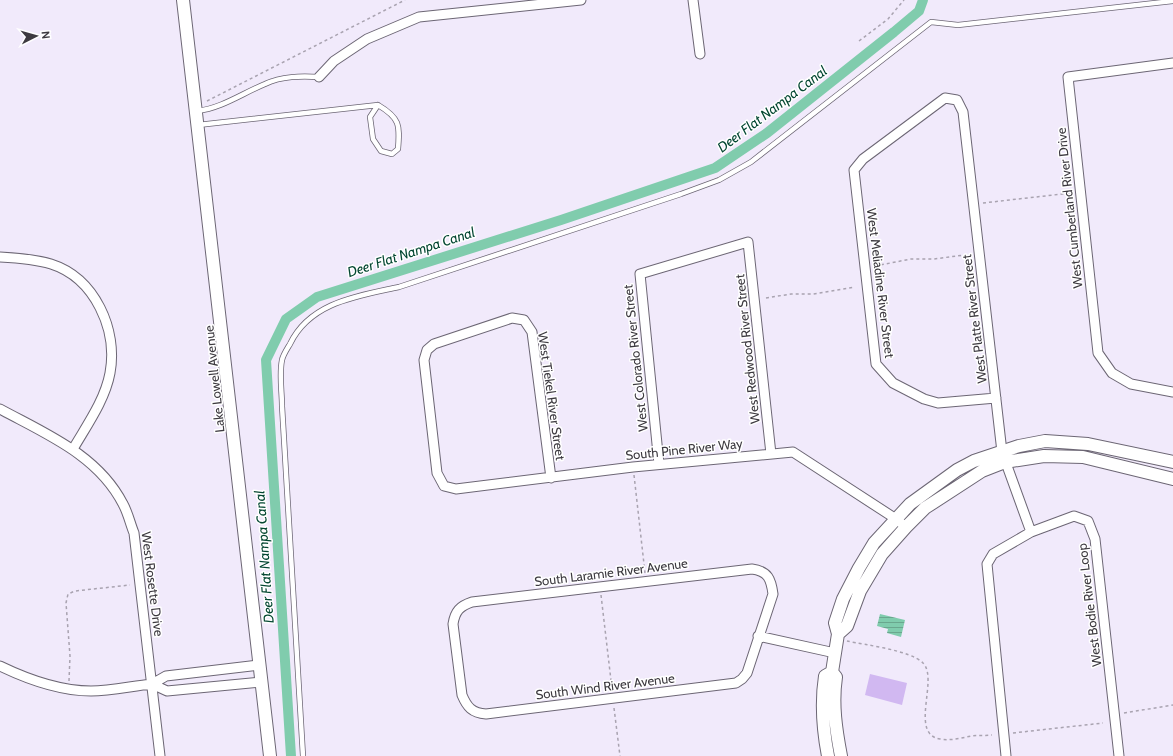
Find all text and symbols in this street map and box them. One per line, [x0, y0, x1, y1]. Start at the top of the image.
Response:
north arrow [16, 16, 56, 56]
text: N [39, 30, 53, 40]
water label: Deer Flat Nampa Canal [713, 61, 831, 156]
street label: West Cumberland River Drive [1053, 127, 1085, 289]
street label: West Meliadine River Street [864, 207, 898, 359]
water label: Deer Flat Nampa Canal [345, 223, 478, 281]
street label: West Platte River Street [958, 253, 990, 384]
street label: West Redwood River Street [731, 273, 763, 425]
street label: West Colorado River Street [619, 283, 651, 432]
street label: Lake Lowell Avenue [200, 324, 228, 433]
street label: West Tiekel River Street [535, 331, 569, 462]
street label: South Pine River Way [625, 435, 744, 463]
water label: Deer Flat Nampa Canal [250, 489, 278, 624]
street label: West Rosette Drive [139, 531, 167, 638]
street label: West Bodie River Loop [1074, 542, 1104, 668]
street label: South Laramie River Avenue [533, 555, 689, 589]
street label: South Wind River Avenue [535, 669, 676, 702]

